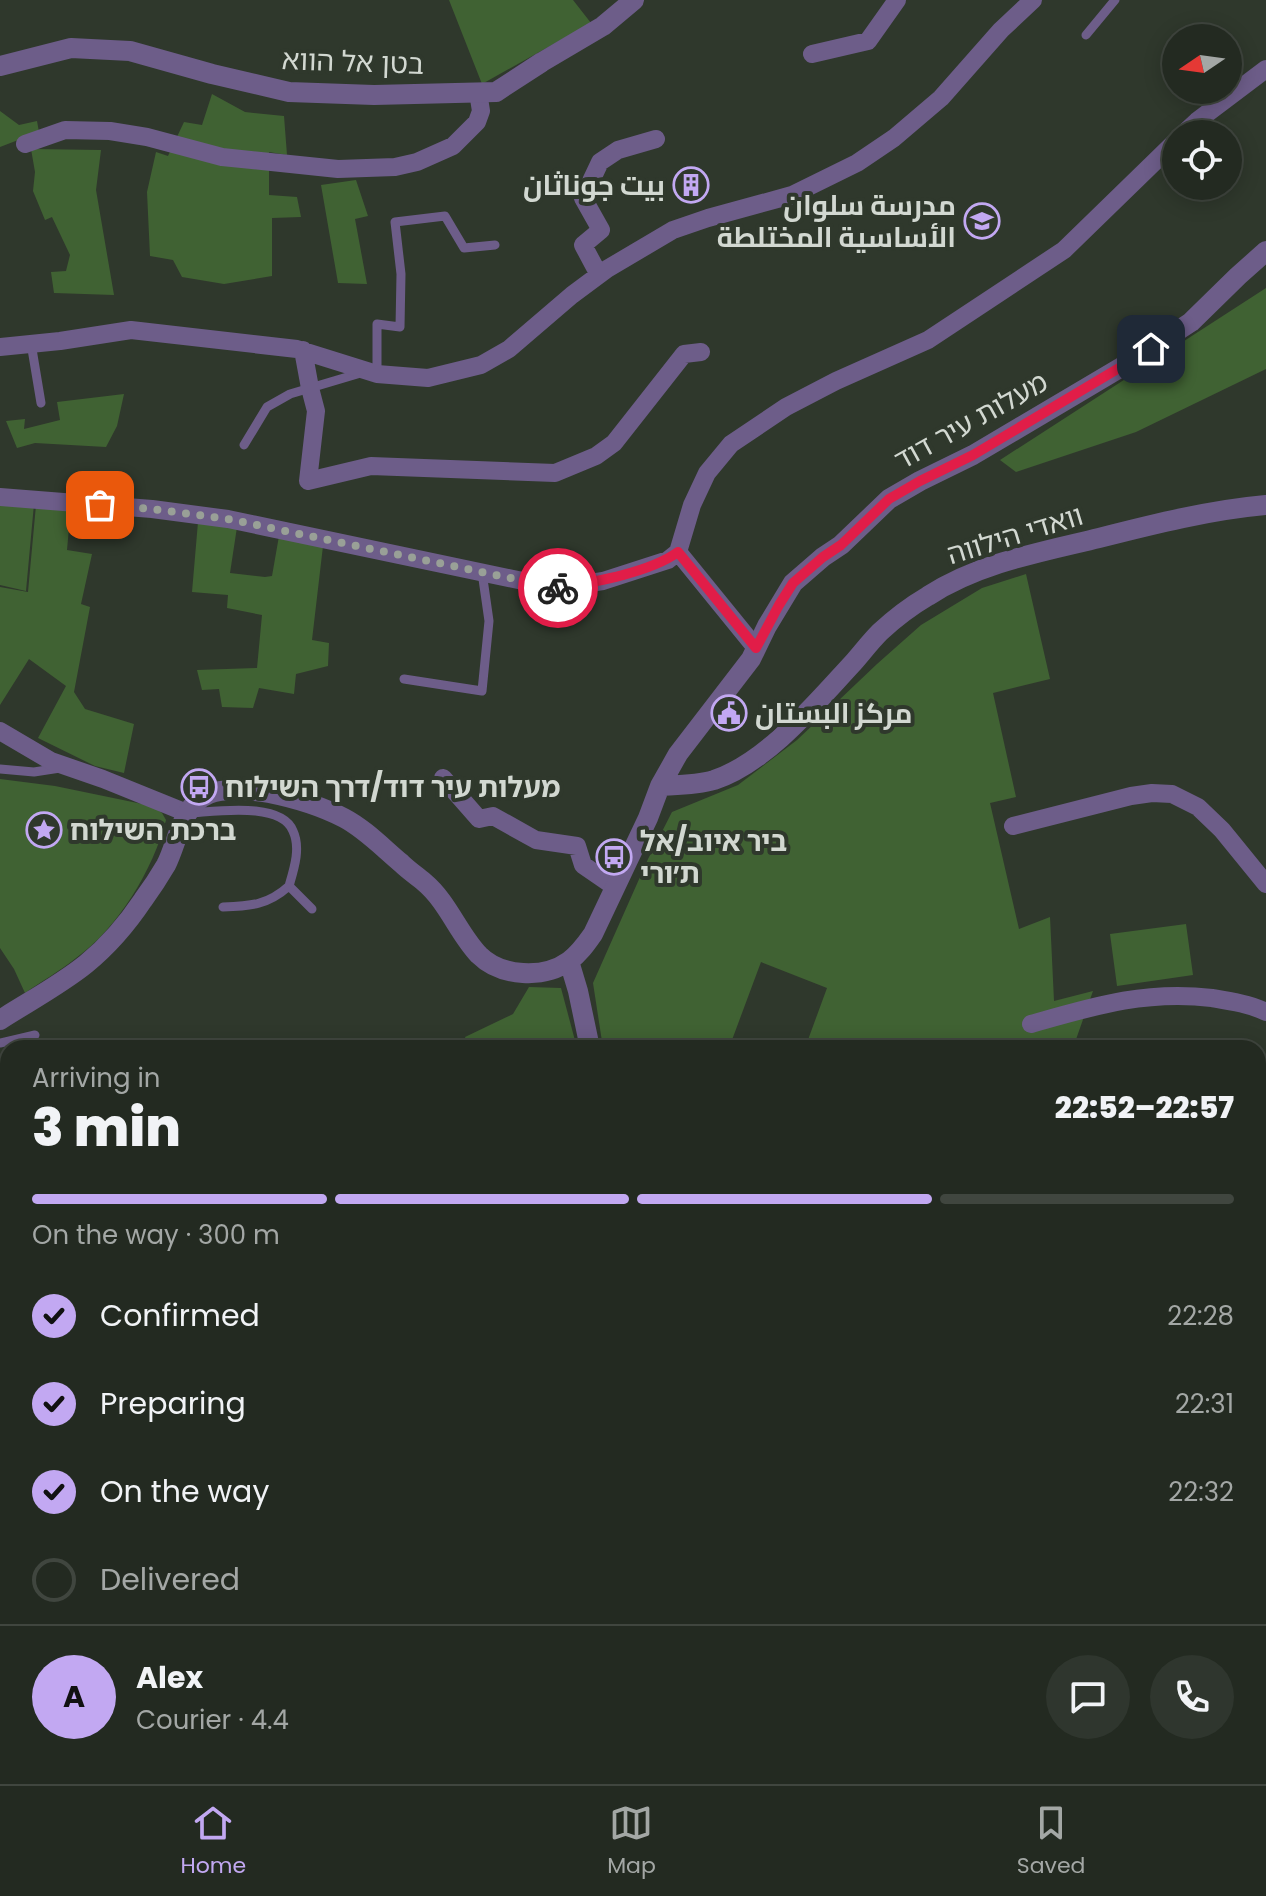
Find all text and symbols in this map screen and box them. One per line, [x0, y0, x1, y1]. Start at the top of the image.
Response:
north arrow [1162, 24, 1242, 104]
map controls [1162, 24, 1242, 200]
street label: בטן אל הווא [281, 40, 425, 84]
button: locate [1162, 120, 1242, 200]
place label: بيت جوناثان [523, 166, 665, 205]
building icon: بيت جوناثان [672, 166, 710, 204]
place label: مدرسة سلوان الأساسية المختلطة [717, 186, 956, 257]
school or university icon: مدرسة سلوان الأساسية المختلطة [963, 202, 1001, 240]
pin [1117, 315, 1185, 383]
icon: home [1129, 327, 1173, 371]
street label: מעלות עיר דוד [887, 363, 1055, 479]
pin [66, 471, 134, 539]
icon: bag [78, 483, 122, 527]
street label: וואדי הילווה [942, 496, 1088, 574]
courier [518, 548, 598, 628]
icon: bike [536, 566, 580, 610]
public building icon: مركز البستان [710, 694, 748, 732]
place label: مركز البستان [755, 694, 913, 733]
bus stop icon: מעלות עיר דוד/דרך השילוח [180, 768, 218, 806]
place label: מעלות עיר דוד/דרך השילוח [225, 768, 560, 807]
place icon: ברכת השילוח [25, 811, 63, 849]
place label: ברכת השילוח [70, 811, 236, 850]
place label: ביר איוב/אל ת׳ורי [640, 822, 787, 893]
bus stop icon: ביר איוב/אל ת׳ורי [595, 838, 633, 876]
text: Arriving in [32, 1060, 161, 1096]
text: 22:52–22:57 [1055, 1086, 1234, 1129]
text: 3 min [32, 1091, 181, 1164]
text: On the way · 300 m [32, 1217, 280, 1253]
icon: check [32, 1294, 76, 1338]
text: Confirmed [100, 1294, 260, 1337]
text: 22:28 [1167, 1298, 1234, 1334]
icon: check [32, 1382, 76, 1426]
text: Preparing [100, 1382, 246, 1425]
text: 22:31 [1175, 1386, 1234, 1422]
icon: check [32, 1470, 76, 1514]
text: On the way [100, 1470, 269, 1513]
text: 22:32 [1168, 1474, 1234, 1510]
text: Delivered [100, 1558, 240, 1601]
button: chat [1046, 1655, 1130, 1739]
button: phone [1150, 1655, 1234, 1739]
text: Alex [136, 1656, 203, 1699]
text: A [63, 1675, 85, 1718]
text: Courier · 4.4 [136, 1702, 289, 1738]
tab: Home [181, 1801, 246, 1882]
tab: Map [607, 1801, 656, 1882]
tab: Saved [1017, 1801, 1085, 1882]

